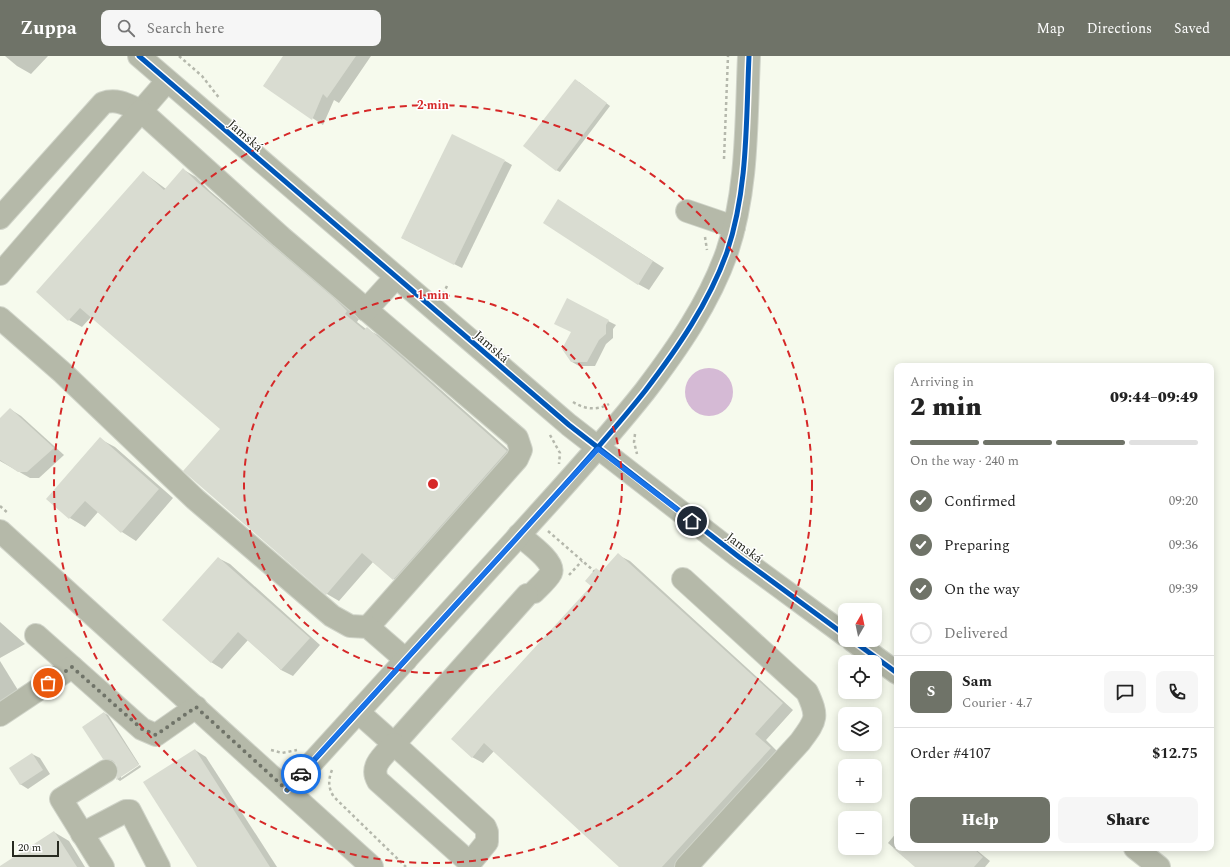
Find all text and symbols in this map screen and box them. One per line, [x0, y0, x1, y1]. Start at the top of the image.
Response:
search box [101, 10, 381, 46]
text: Zuppa [20, 14, 77, 43]
icon: search [115, 17, 137, 39]
text: Search here [147, 17, 225, 40]
text: Map [1037, 18, 1065, 39]
text: Directions [1087, 18, 1152, 39]
text: Saved [1174, 18, 1210, 39]
text: 2 min [417, 96, 450, 115]
street label: Jamská [223, 115, 268, 157]
text: 1 min [417, 286, 450, 305]
street label: Jamská [469, 326, 514, 368]
text: Arriving in [910, 372, 974, 392]
text: 09:44–09:49 [1110, 386, 1198, 409]
text: 2 min [910, 387, 982, 427]
text: On the way · 240 m [910, 451, 1019, 471]
centre of rings [426, 477, 440, 491]
icon: check [910, 490, 932, 512]
text: Confirmed [944, 490, 1016, 513]
text: 09:20 [1169, 491, 1198, 511]
pin [675, 504, 709, 538]
icon: home [681, 510, 703, 532]
street label: Jamská [722, 527, 767, 569]
icon: check [910, 534, 932, 556]
text: Preparing [944, 534, 1010, 557]
text: 09:36 [1169, 535, 1198, 555]
icon: check [910, 578, 932, 600]
text: On the way [944, 578, 1019, 601]
text: 09:39 [1169, 579, 1198, 599]
north arrow [838, 603, 882, 647]
map controls [838, 603, 882, 855]
text: Delivered [944, 622, 1008, 645]
button: locate [838, 655, 882, 699]
pin [31, 666, 65, 700]
text: Sam [962, 670, 992, 693]
button: chat [1104, 671, 1146, 713]
button: phone [1156, 671, 1198, 713]
icon: bag [37, 672, 59, 694]
text: S [927, 680, 935, 703]
text: Courier · 4.7 [962, 693, 1032, 713]
button: layers [838, 707, 882, 751]
text: Order #4107 [910, 742, 991, 765]
text: $12.75 [1152, 742, 1198, 765]
courier [281, 754, 321, 794]
button: + [838, 759, 882, 803]
icon: car [290, 763, 312, 785]
button: Help [910, 797, 1050, 843]
button: Share [1058, 797, 1198, 843]
button: − [838, 811, 882, 855]
scale bar [12, 839, 59, 858]
text: 20 m [18, 839, 41, 856]

